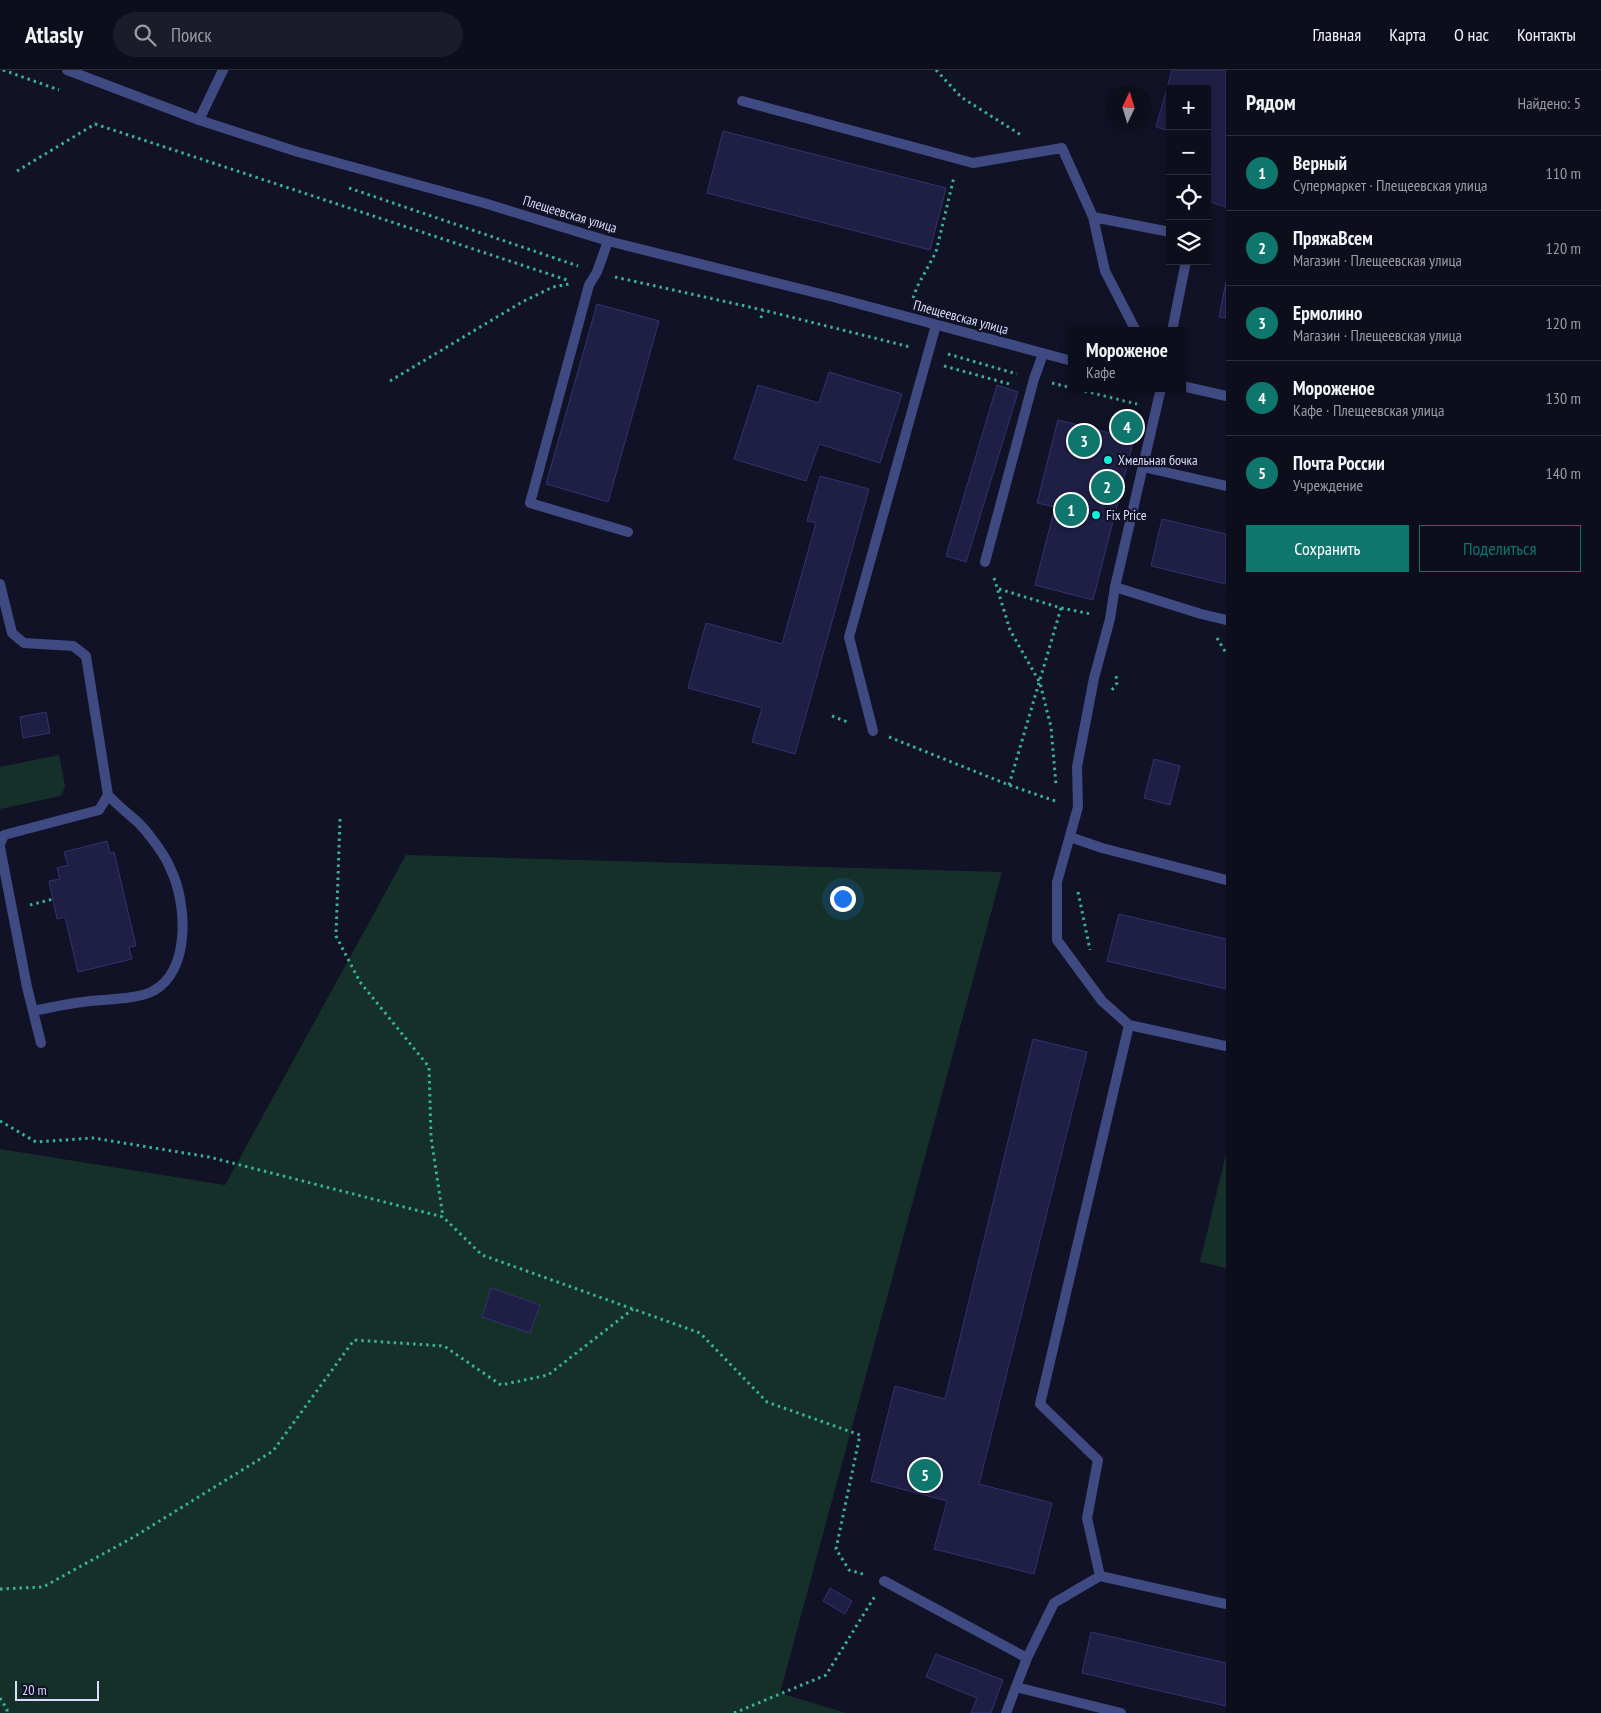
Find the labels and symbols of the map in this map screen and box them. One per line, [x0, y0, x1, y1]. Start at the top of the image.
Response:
north arrow [1106, 85, 1151, 130]
street label: Плещеевская улица [521, 191, 619, 237]
street label: Плещеевская улица [912, 296, 1010, 338]
pin: 4 [1111, 408, 1143, 446]
pin: 3 [1068, 422, 1100, 460]
place label: Хмельная бочка [1118, 451, 1198, 469]
marker: Хмельная бочка [1102, 454, 1114, 466]
pin: 2 [1091, 468, 1123, 506]
pin: 1 [1055, 491, 1087, 529]
place label: Fix Price [1106, 506, 1147, 524]
marker: Fix Price [1090, 509, 1102, 521]
your location [830, 886, 856, 912]
pin: 5 [909, 1456, 941, 1494]
scale bar [15, 1678, 99, 1701]

